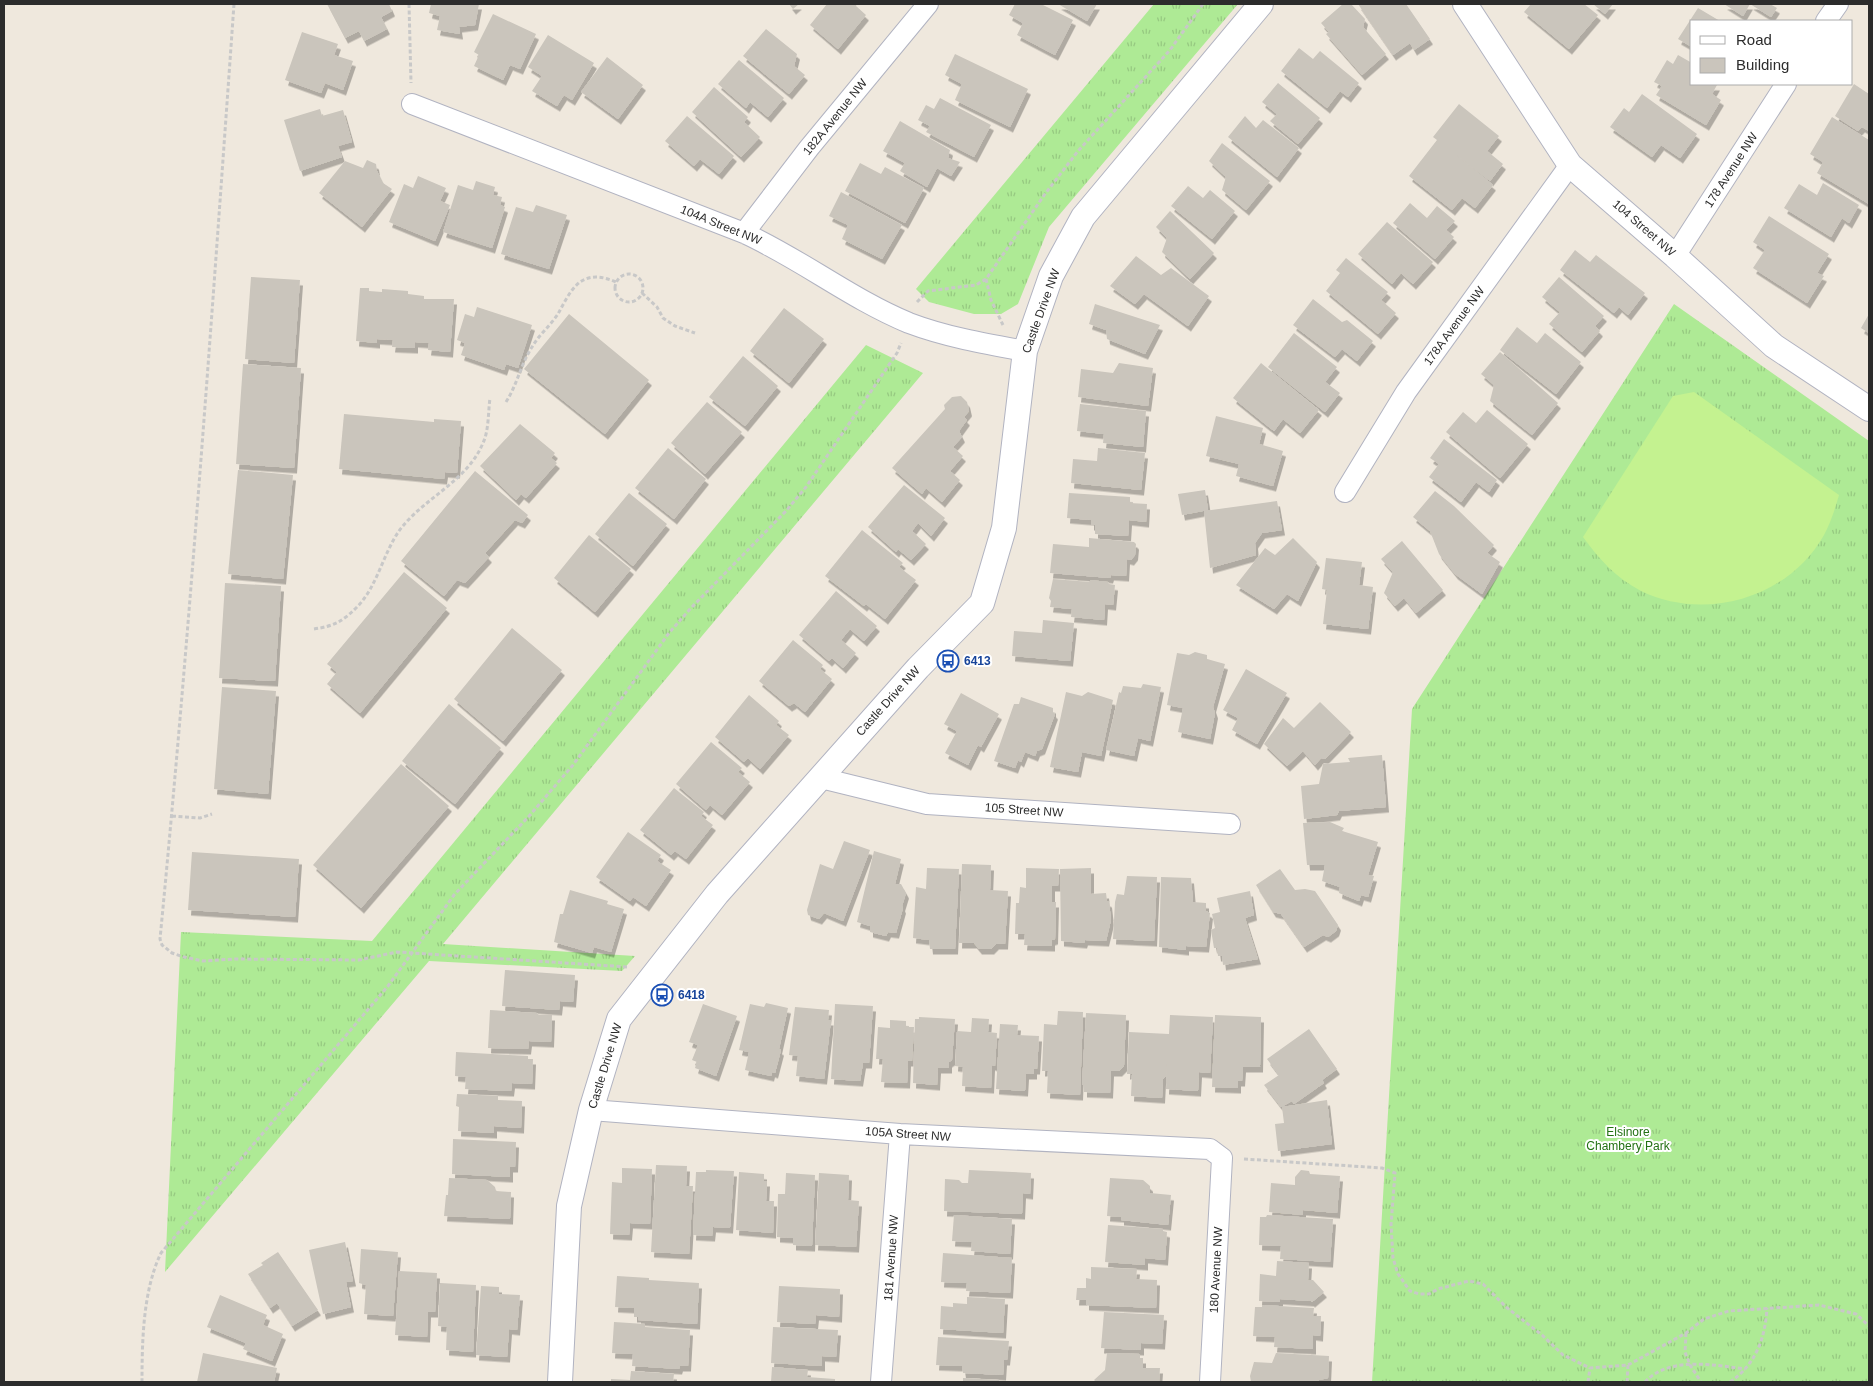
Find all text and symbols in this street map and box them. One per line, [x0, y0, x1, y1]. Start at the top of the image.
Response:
legend [1690, 20, 1853, 85]
text: Road [1736, 31, 1772, 48]
text: Building [1736, 56, 1789, 73]
street label: 182A Avenue NW [800, 76, 870, 158]
street label: 178 Avenue NW [1702, 129, 1761, 210]
street label: 104 Street NW [1610, 197, 1679, 260]
street label: 104A Street NW [678, 202, 764, 248]
street label: Castle Drive NW [1019, 266, 1063, 355]
street label: 178A Avenue NW [1421, 283, 1488, 368]
bus stop icon: 6413 [936, 649, 960, 673]
place label: 6413 [964, 654, 991, 668]
street label: Castle Drive NW [853, 663, 923, 739]
street label: 105 Street NW [984, 800, 1064, 820]
bus stop icon: 6418 [650, 983, 674, 1007]
place label: 6418 [678, 988, 705, 1002]
street label: Castle Drive NW [585, 1021, 625, 1110]
street label: 105A Street NW [865, 1124, 952, 1144]
park label: Elsinore Chambery Park [1586, 1125, 1671, 1153]
street label: 181 Avenue NW [881, 1214, 901, 1302]
street label: 180 Avenue NW [1207, 1226, 1225, 1314]

